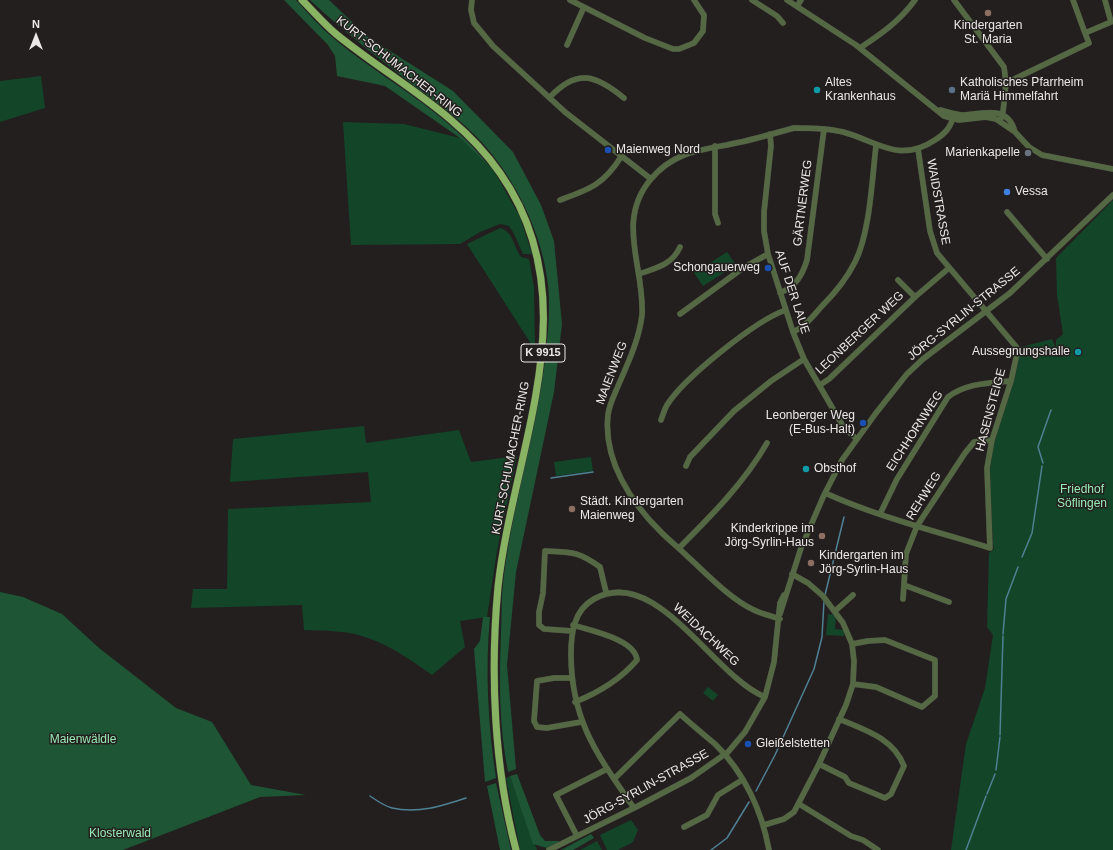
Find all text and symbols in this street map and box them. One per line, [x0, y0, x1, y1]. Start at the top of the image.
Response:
marker: Kindergarten St. Maria [983, 8, 993, 18]
street label: KURT-SCHUMACHER-RING [333, 13, 465, 121]
north arrow [16, 16, 56, 56]
text: N [32, 18, 40, 30]
place label: Kindergarten St. Maria [954, 19, 1022, 47]
place label: Altes Krankenhaus [825, 76, 896, 104]
place label: Katholisches Pfarrheim Mariä Himmelfahrt [960, 76, 1083, 104]
marker: Altes Krankenhaus [812, 85, 822, 95]
marker: Katholisches Pfarrheim Mariä Himmelfahrt [947, 85, 957, 95]
place label: Maienweg Nord [616, 143, 700, 157]
marker: Maienweg Nord [603, 145, 613, 155]
place label: Marienkapelle [945, 146, 1020, 160]
marker: Marienkapelle [1023, 148, 1033, 158]
street label: WAIDSTRASSE [923, 158, 953, 246]
street label: GÄRTNERWEG [791, 159, 815, 247]
place label: Vessa [1015, 185, 1048, 199]
marker: Vessa [1002, 187, 1012, 197]
street label: AUF DER LAUE [772, 248, 812, 336]
place label: Schongauerweg [673, 261, 760, 275]
marker: Schongauerweg [763, 263, 773, 273]
street label: JÖRG-SYRLIN-STRASSE [905, 264, 1023, 364]
street label: LEONBERGER WEG [813, 288, 907, 378]
street label: MAIENWEG [593, 339, 631, 407]
road number: K 9915 [521, 344, 565, 362]
place label: Aussegnungshalle [972, 345, 1070, 359]
marker: Aussegnungshalle [1073, 347, 1083, 357]
street label: HASENSTEIGE [973, 367, 1009, 453]
street label: KURT-SCHUMACHER-RING [489, 380, 533, 536]
street label: EICHHORNWEG [884, 388, 946, 474]
place label: Leonberger Weg (E-Bus-Halt) [766, 409, 855, 437]
marker: Leonberger Weg (E-Bus-Halt) [858, 418, 868, 428]
place label: Obsthof [814, 462, 856, 476]
marker: Obsthof [801, 464, 811, 474]
street label: REHWEG [904, 469, 944, 523]
park label: Friedhof Söflingen [1057, 483, 1107, 511]
place label: Städt. Kindergarten Maienweg [580, 495, 683, 523]
marker: Städt. Kindergarten Maienweg [567, 504, 577, 514]
place label: Kinderkrippe im Jörg-Syrlin-Haus [725, 522, 814, 550]
marker: Kinderkrippe im Jörg-Syrlin-Haus [817, 531, 827, 541]
place label: Kindergarten im Jörg-Syrlin-Haus [819, 549, 908, 577]
marker: Kindergarten im Jörg-Syrlin-Haus [806, 558, 816, 568]
street label: WEIDACHWEG [670, 601, 742, 669]
park label: Maienwäldle [50, 733, 116, 747]
place label: Gleißelstetten [756, 737, 830, 751]
marker: Gleißelstetten [743, 739, 753, 749]
street label: JÖRG-SYRLIN-STRASSE [581, 747, 711, 827]
park label: Klosterwald [89, 827, 151, 841]

